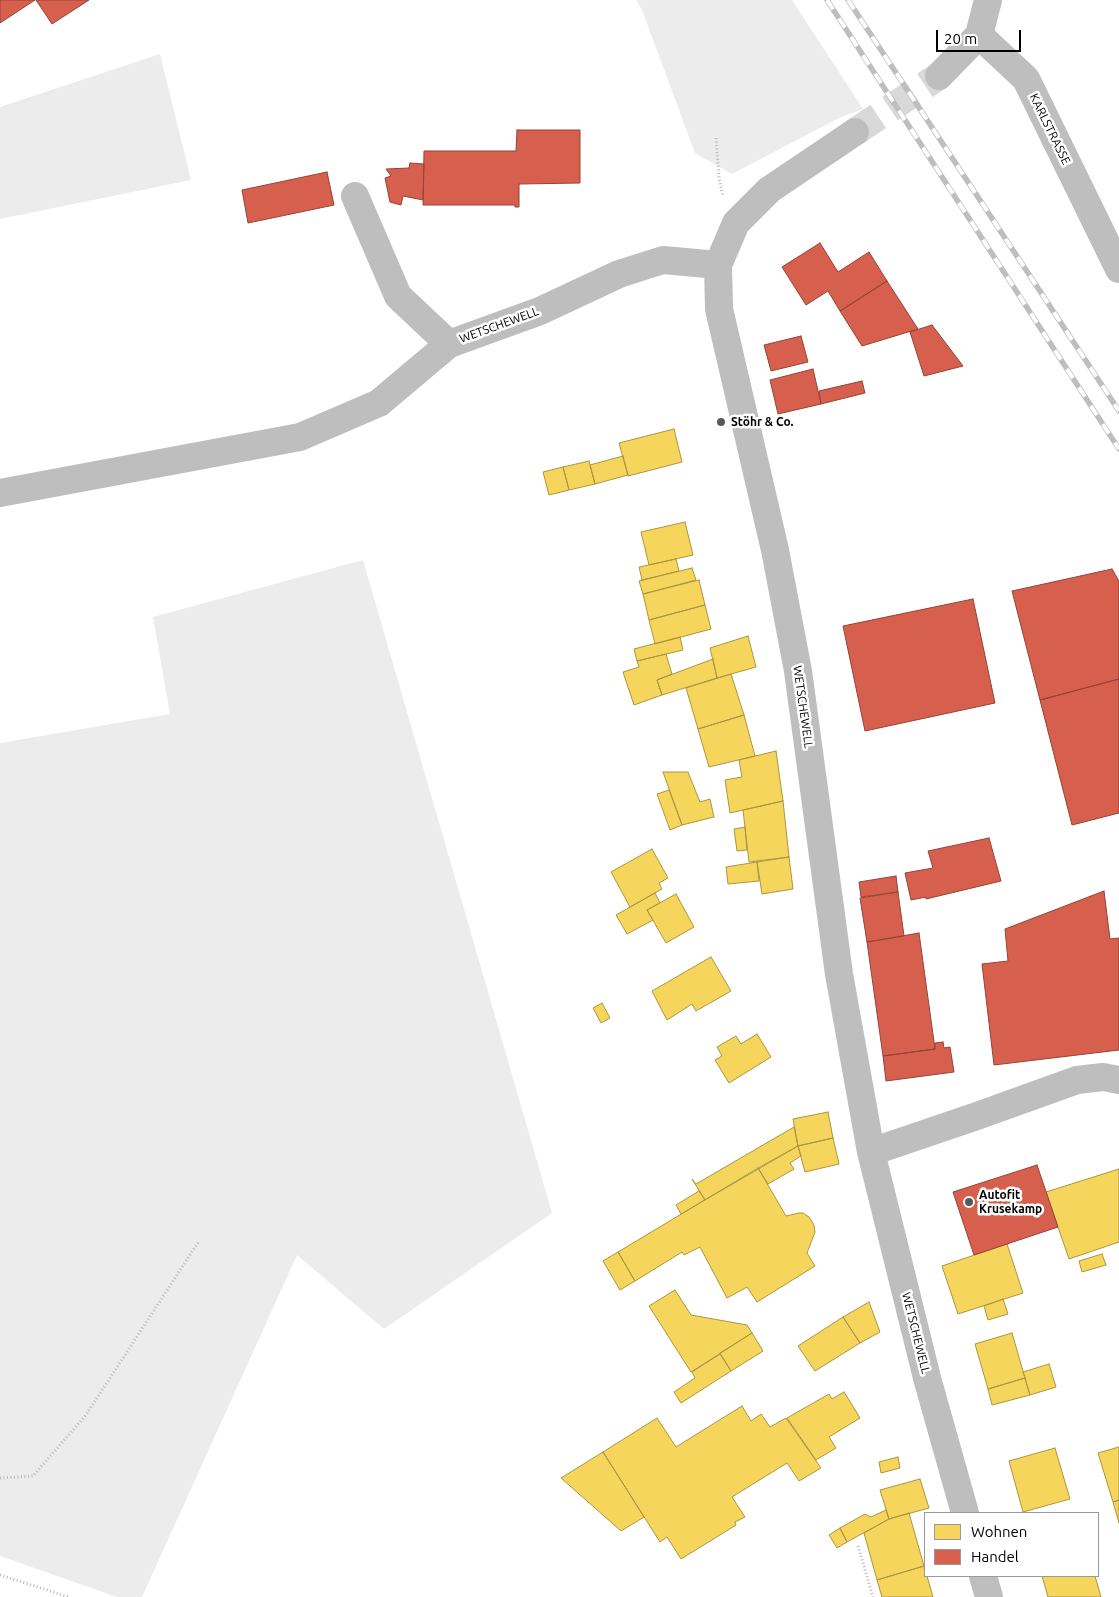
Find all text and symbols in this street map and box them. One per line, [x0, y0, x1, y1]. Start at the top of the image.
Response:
scale bar [939, 20, 1024, 52]
text: 20 m [944, 30, 977, 47]
street label: KARLSTRASSE [1027, 91, 1073, 167]
street label: WETSCHEWELL [457, 304, 541, 346]
place label: Stöhr & Co. [731, 415, 793, 429]
marker: Stöhr & Co. [715, 416, 727, 428]
street label: WETSCHEWELL [790, 665, 816, 749]
place label: Autofit Krusekamp [979, 1188, 1042, 1216]
marker: Autofit Krusekamp [963, 1196, 975, 1208]
street label: WETSCHEWELL [899, 1291, 933, 1375]
legend [924, 1512, 1099, 1577]
text: Wohnen [971, 1523, 1027, 1540]
text: Handel [971, 1548, 1019, 1565]

